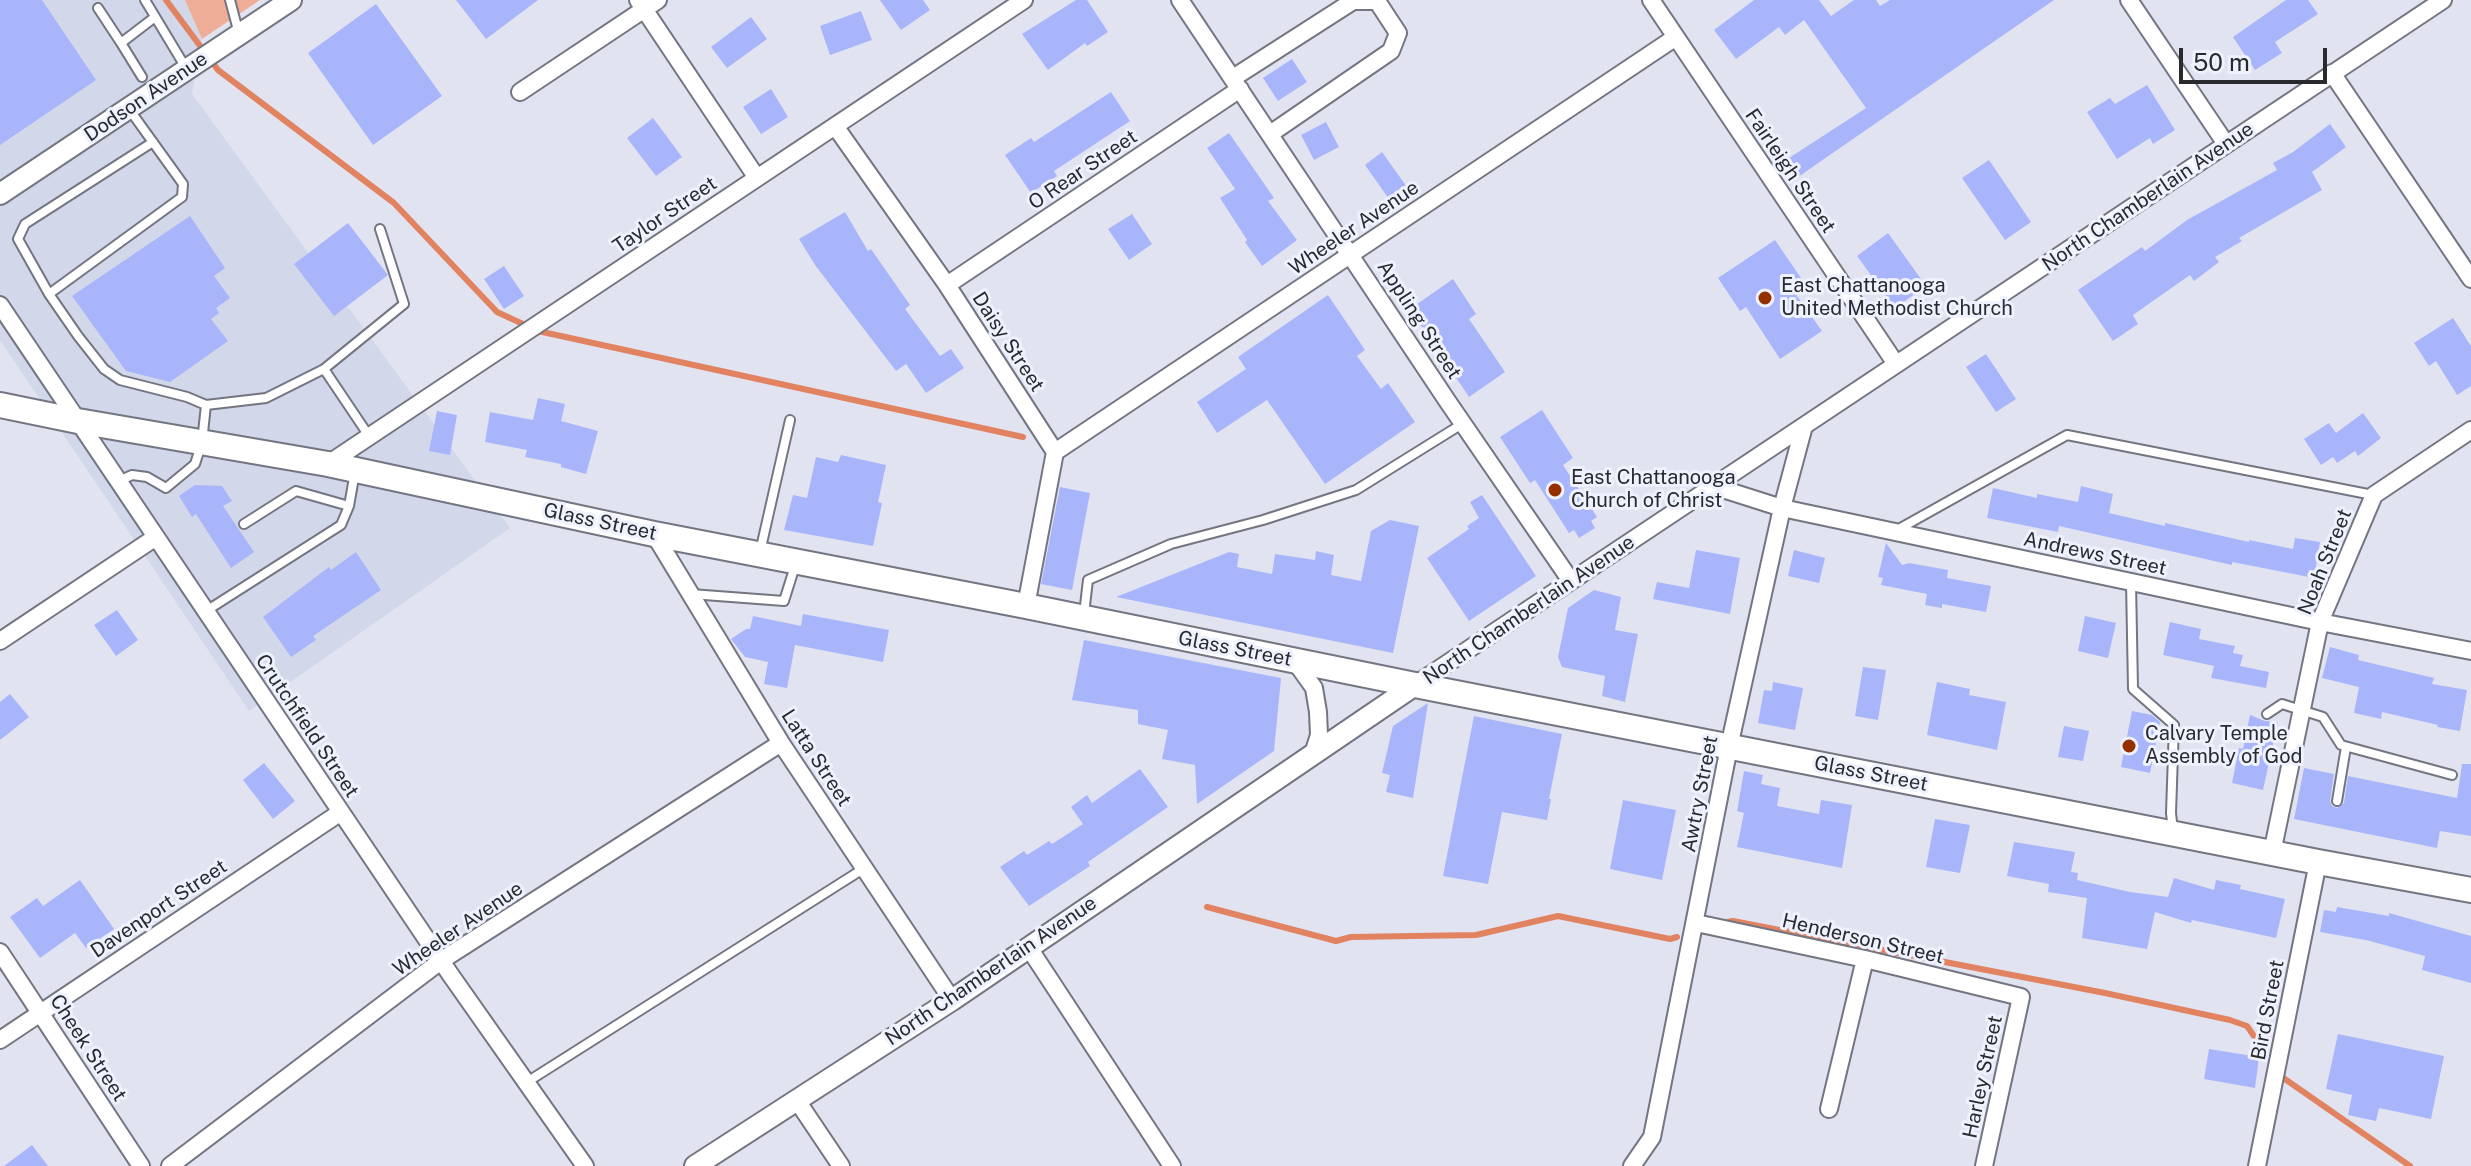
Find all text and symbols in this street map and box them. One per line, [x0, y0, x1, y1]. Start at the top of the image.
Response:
scale bar [2183, 32, 2331, 82]
street label: Dodson Avenue [80, 47, 212, 147]
text: 50 m [2193, 48, 2250, 76]
street label: Fairleigh Street [1740, 104, 1840, 238]
street label: North Chamberlain Avenue [2038, 117, 2258, 277]
street label: O Rear Street [1024, 125, 1142, 215]
street label: Taylor Street [609, 171, 721, 259]
street label: Wheeler Avenue [1284, 176, 1424, 280]
street label: Appling Street [1372, 256, 1466, 384]
place label: East Chattanooga United Methodist Church [1781, 274, 2013, 321]
street label: Daisy Street [967, 288, 1049, 396]
marker: East Chattanooga United Methodist Church [1756, 289, 1774, 307]
place label: East Chattanooga Church of Christ [1571, 466, 1736, 513]
marker: East Chattanooga Church of Christ [1546, 481, 1564, 499]
street label: Glass Street [541, 498, 659, 546]
street label: Noah Street [2293, 506, 2357, 618]
street label: Andrews Street [2021, 527, 2169, 581]
street label: North Chamberlain Avenue [1419, 530, 1639, 690]
street label: Glass Street [1176, 626, 1294, 672]
street label: Crutchfield Street [250, 650, 364, 802]
street label: Latta Street [776, 705, 856, 811]
place label: Calvary Temple Assembly of God [2145, 722, 2302, 769]
street label: Awtry Street [1677, 734, 1723, 854]
marker: Calvary Temple Assembly of God [2120, 737, 2138, 755]
street label: Glass Street [1812, 751, 1930, 797]
street label: Davenport Street [86, 855, 232, 963]
street label: Wheeler Avenue [388, 877, 528, 981]
street label: North Chamberlain Avenue [881, 891, 1101, 1051]
street label: Henderson Street [1780, 909, 1946, 969]
street label: Bird Street [2247, 958, 2289, 1062]
street label: Cheek Street [45, 990, 131, 1106]
street label: Harley Street [1958, 1013, 2008, 1141]

